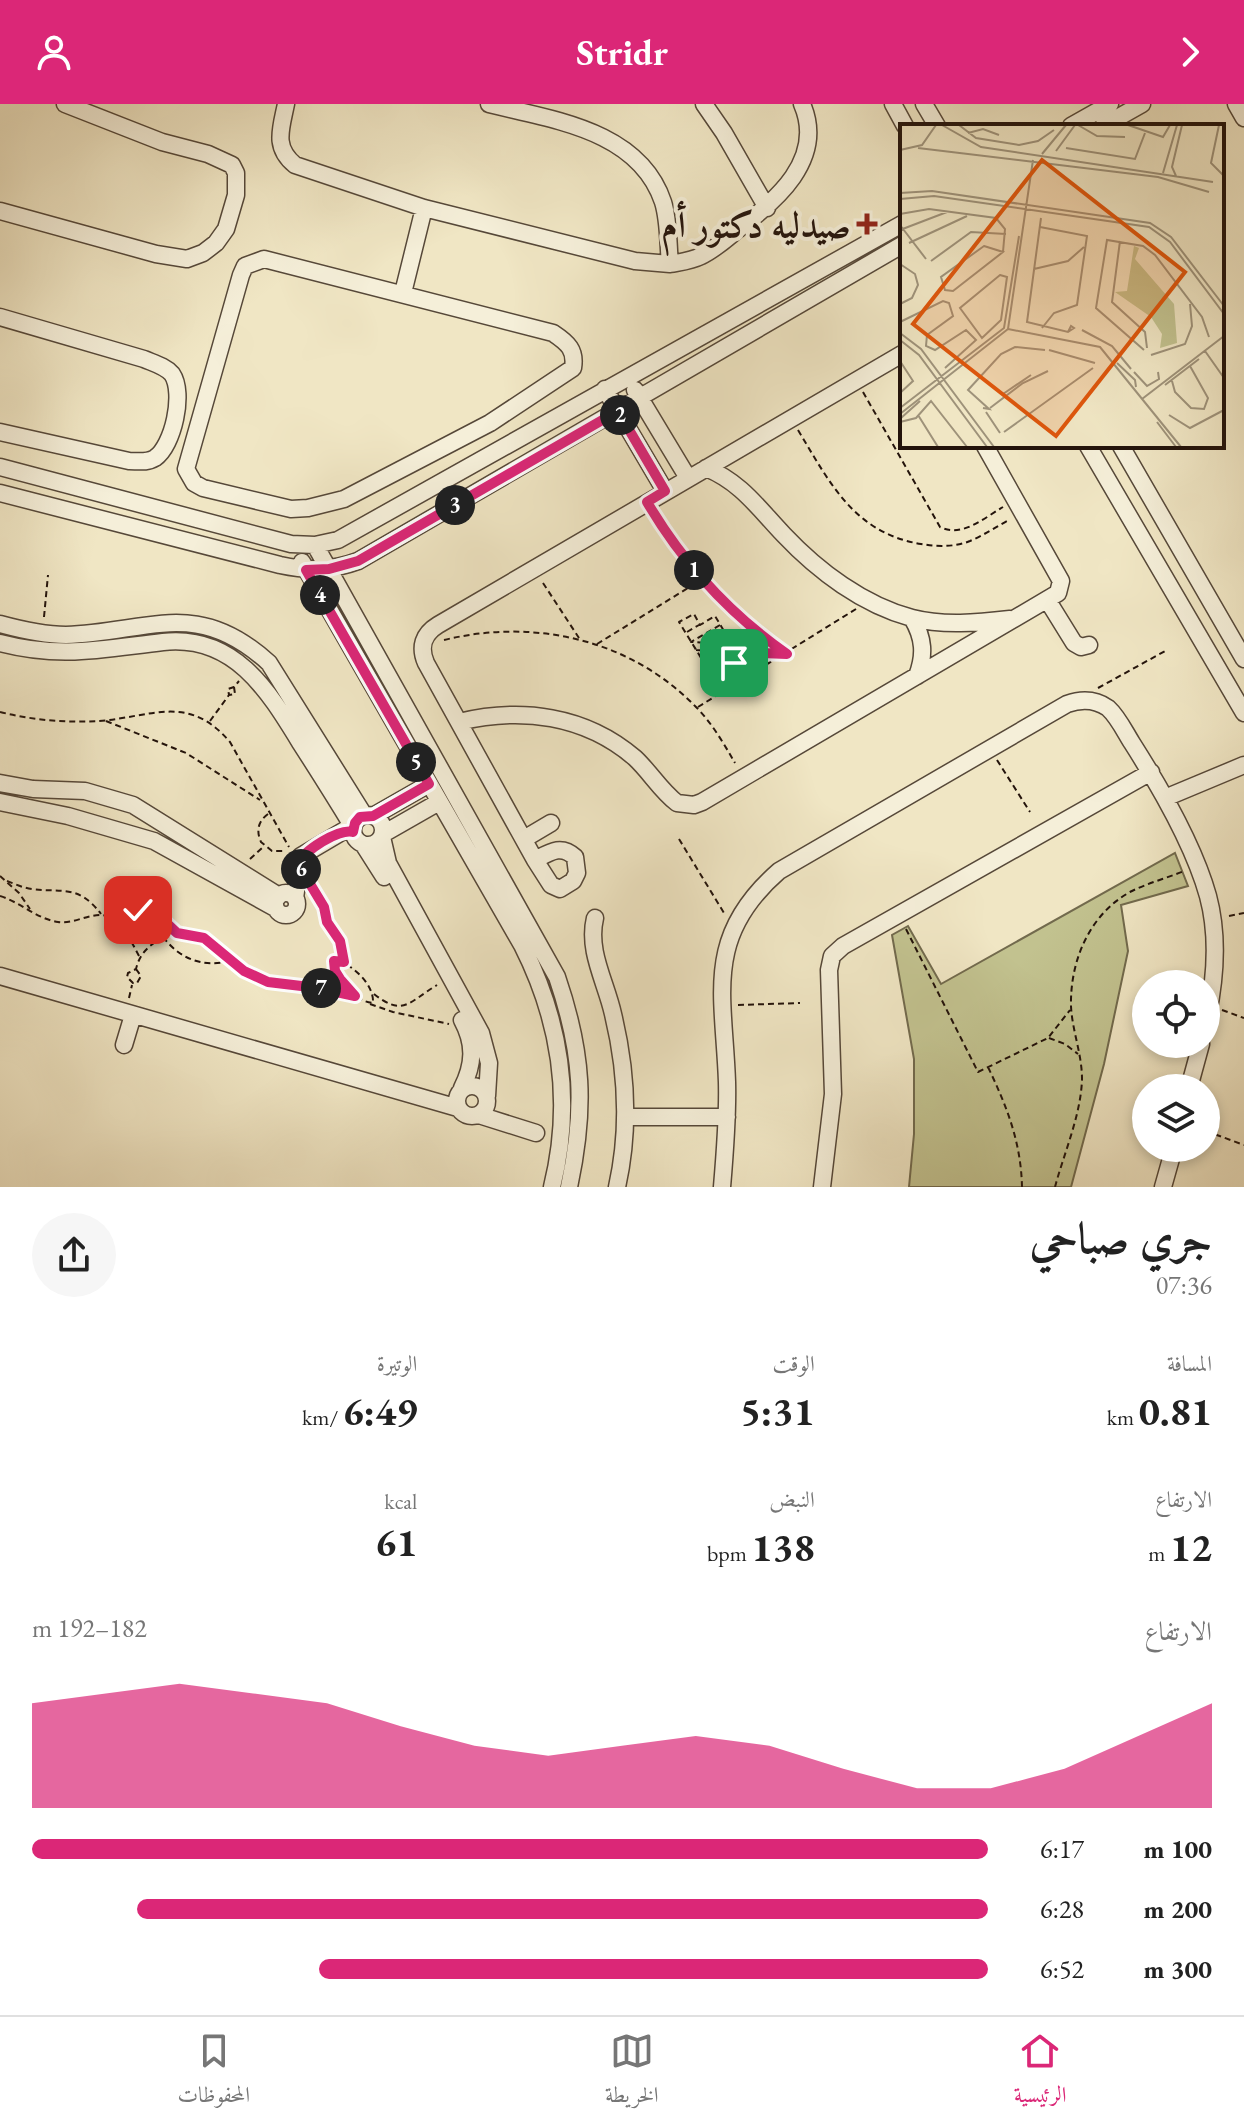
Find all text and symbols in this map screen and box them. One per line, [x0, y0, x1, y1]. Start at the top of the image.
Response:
text: Stridr [576, 29, 668, 76]
icon: person [32, 30, 76, 74]
icon: forward [1168, 30, 1212, 74]
inset map [900, 124, 1224, 448]
place label: صيدليه دكتور أم [661, 200, 851, 257]
marker: صيدليه دكتور أم [858, 215, 876, 233]
pin: 2 [600, 395, 640, 435]
text: 2 [614, 400, 626, 429]
pin: 3 [435, 485, 475, 525]
text: 3 [449, 490, 461, 519]
pin: 1 [674, 550, 714, 590]
text: 1 [688, 555, 700, 584]
pin: 4 [300, 575, 340, 615]
text: 4 [314, 580, 326, 609]
pin [700, 629, 768, 697]
icon: arrive [712, 641, 756, 685]
pin: 5 [396, 742, 436, 782]
text: 5 [410, 747, 422, 776]
pin: 6 [281, 849, 321, 889]
text: 6 [295, 854, 307, 883]
pin [104, 876, 172, 944]
icon: check [116, 888, 160, 932]
pin: 7 [301, 968, 341, 1008]
map controls [1132, 970, 1220, 1162]
button: locate [1132, 970, 1220, 1058]
text: 7 [315, 973, 327, 1002]
button: layers [1132, 1074, 1220, 1162]
text: جري صباحي [1030, 1209, 1212, 1266]
button: share [32, 1213, 116, 1297]
text: 07:36 [1156, 1268, 1212, 1302]
text: الوتيرة [377, 1349, 417, 1378]
text: الوقت [773, 1349, 815, 1378]
text: المسافة [1167, 1349, 1212, 1378]
text: 6:49 [343, 1385, 417, 1437]
text: 5:31 [740, 1385, 815, 1437]
text: 0.81 [1139, 1385, 1212, 1437]
text: /km [302, 1403, 343, 1432]
text: km [1107, 1403, 1139, 1432]
text: النبض [769, 1485, 815, 1514]
text: الارتفاع [1155, 1485, 1212, 1514]
text: kcal [384, 1487, 417, 1516]
text: 61 [375, 1516, 417, 1568]
text: 138 [751, 1521, 815, 1573]
text: 12 [1170, 1521, 1212, 1573]
text: bpm [707, 1539, 751, 1568]
text: m [1148, 1539, 1170, 1568]
text: 182–192 m [32, 1611, 147, 1645]
text: الارتفاع [1145, 1614, 1212, 1648]
text: 6:17 [1040, 1832, 1084, 1866]
text: 100 m [1144, 1832, 1212, 1866]
text: 6:28 [1040, 1892, 1084, 1926]
text: 200 m [1144, 1892, 1212, 1926]
text: 6:52 [1040, 1952, 1084, 1986]
text: 300 m [1144, 1952, 1212, 1986]
tab: المحفوظات [178, 2029, 250, 2116]
tab: الخريطة [605, 2029, 659, 2116]
tab: الرئيسية [1014, 2029, 1066, 2116]

